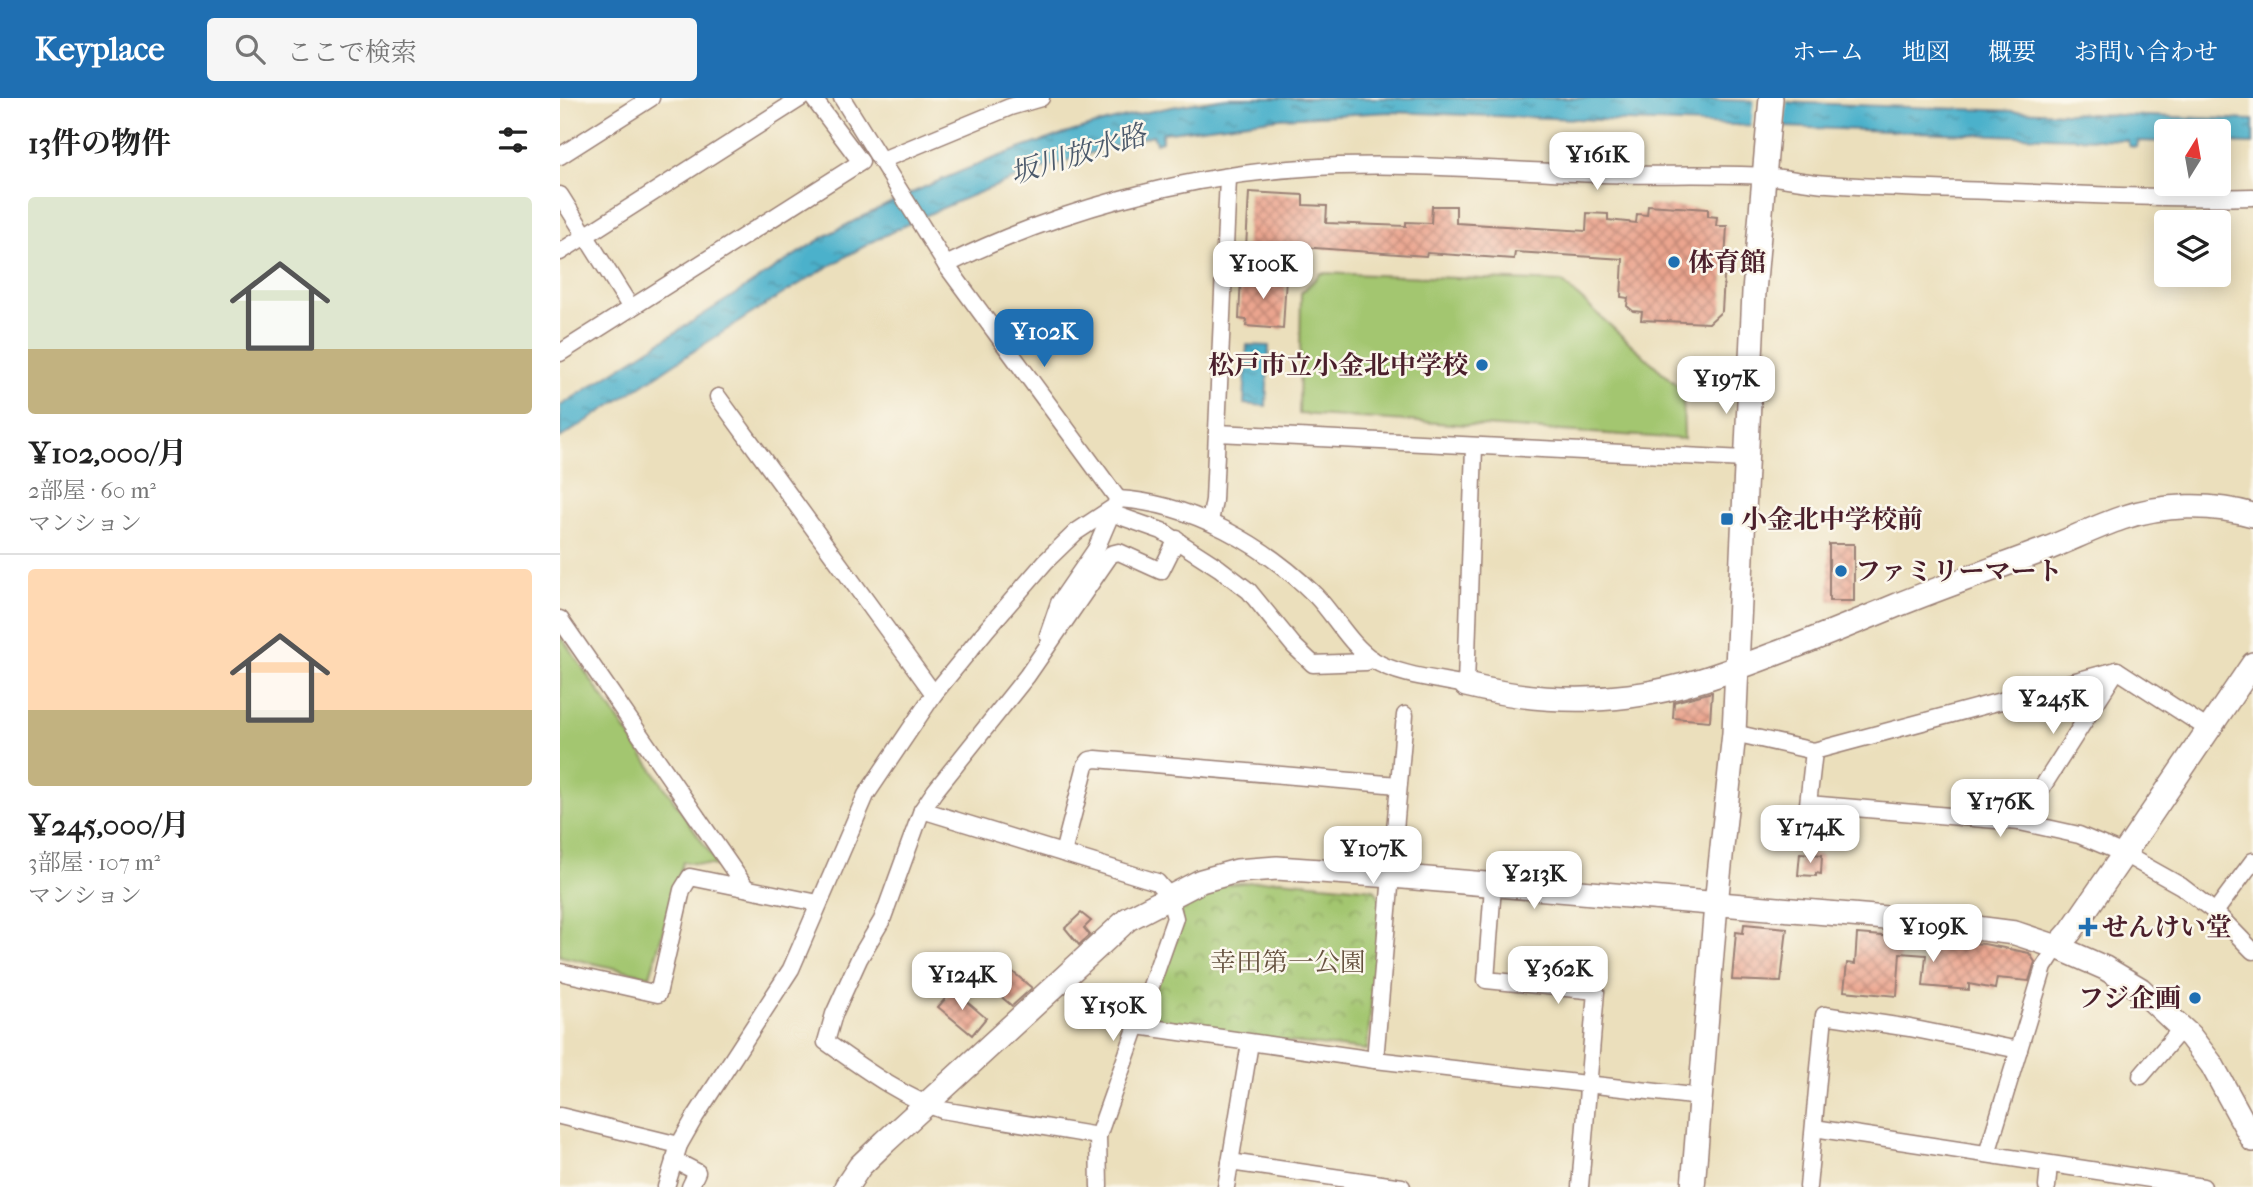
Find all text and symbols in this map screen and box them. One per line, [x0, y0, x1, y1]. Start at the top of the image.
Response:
search box [207, 18, 697, 81]
text: Keyplace [35, 30, 165, 69]
icon: search [231, 30, 269, 68]
text: ここで検索 [287, 37, 417, 68]
text: ホーム [1792, 38, 1864, 66]
text: 地図 [1902, 38, 1950, 66]
text: 概要 [1988, 38, 2036, 66]
text: お問い合わせ [2074, 38, 2218, 66]
water label: 坂川放水路 [1006, 117, 1152, 190]
north arrow [2154, 119, 2231, 196]
map controls [2154, 119, 2231, 287]
icon: filters [494, 121, 532, 159]
text: 13件の物件 [28, 126, 171, 161]
pin: ¥161K [1548, 132, 1646, 192]
text: ¥161K [1565, 141, 1629, 168]
button: layers [2154, 210, 2231, 287]
pin: ¥100K [1214, 242, 1312, 301]
icon: home [217, 243, 343, 369]
place label: 体育館 [1688, 247, 1766, 278]
text: ¥100K [1229, 250, 1297, 277]
marker: 体育館 [1666, 254, 1682, 270]
pin: ¥102K [995, 310, 1093, 369]
text: ¥102K [1010, 318, 1078, 345]
place label: 松戸市立小金北中学校 [1208, 350, 1468, 381]
pin: ¥197K [1677, 356, 1775, 416]
marker: 松戸市立小金北中学校 [1474, 357, 1490, 373]
text: ¥197K [1693, 365, 1759, 392]
text: ¥102,000/月 [28, 436, 187, 471]
text: 2部屋 · 60 m² [28, 477, 156, 504]
place label: 小金北中学校前 [1741, 504, 1923, 535]
text: マンション [28, 510, 142, 537]
marker: 小金北中学校前 [1719, 511, 1735, 527]
place label: ファミリーマート [1855, 556, 2062, 587]
marker: ファミリーマート [1833, 563, 1849, 579]
icon: home [217, 615, 343, 741]
pin: ¥245K [2004, 676, 2102, 736]
text: ¥245K [2018, 685, 2088, 712]
pin: ¥176K [1951, 780, 2049, 839]
text: ¥176K [1967, 788, 2033, 815]
pin: ¥174K [1761, 806, 1859, 865]
text: ¥245,000/月 [28, 808, 190, 843]
text: ¥174K [1777, 814, 1843, 841]
pin: ¥107K [1324, 826, 1422, 886]
text: ¥107K [1340, 835, 1406, 862]
text: 3部屋 · 107 m² [28, 849, 160, 876]
pin: ¥213K [1485, 852, 1583, 911]
text: ¥213K [1502, 860, 1566, 887]
text: マンション [28, 882, 142, 909]
pin: ¥109K [1884, 904, 1982, 964]
place label: せんけい堂 [2102, 912, 2232, 943]
text: ¥109K [1899, 913, 1967, 940]
marker: せんけい堂 [2080, 919, 2096, 935]
pin: ¥362K [1509, 946, 1607, 1006]
park label: 幸田第一公園 [1210, 947, 1366, 978]
pin: ¥124K [913, 953, 1011, 1012]
text: ¥362K [1524, 955, 1592, 982]
text: ¥124K [928, 961, 996, 988]
place label: フジ企画 [2078, 983, 2181, 1014]
pin: ¥150K [1064, 984, 1162, 1043]
marker: フジ企画 [2187, 990, 2203, 1006]
text: ¥150K [1080, 992, 1146, 1019]

